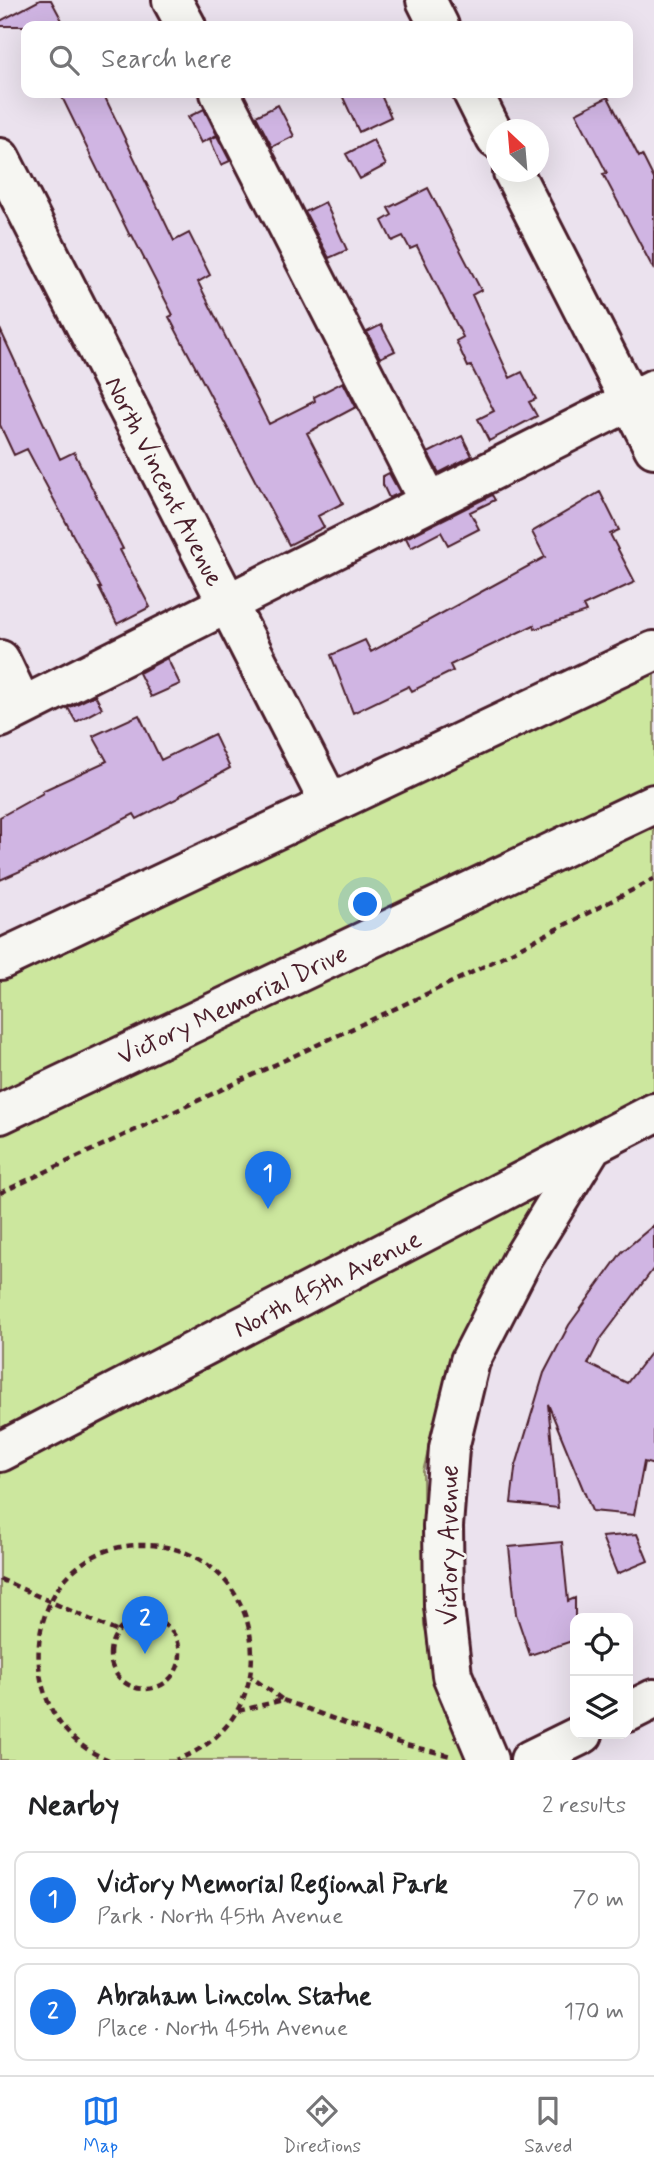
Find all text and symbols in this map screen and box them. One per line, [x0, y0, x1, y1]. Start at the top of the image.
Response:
search box [21, 21, 633, 98]
icon: search [45, 41, 83, 79]
text: Search here [101, 43, 232, 77]
north arrow [486, 119, 549, 182]
street label: North Vincent Avenue [96, 371, 231, 593]
your location [348, 887, 382, 921]
street label: Victory Memorial Drive [112, 938, 353, 1074]
pin: 1 [245, 1151, 291, 1209]
street label: North 45th Avenue [228, 1223, 428, 1347]
street label: Victory Avenue [433, 1465, 467, 1625]
pin: 2 [122, 1596, 168, 1654]
map controls [570, 1613, 633, 1739]
button: locate [570, 1613, 633, 1676]
button: layers [570, 1676, 633, 1739]
text: Nearby [28, 1786, 119, 1825]
text: 2 results [542, 1791, 626, 1821]
text: Victory Memorial Regional Park [97, 1868, 448, 1902]
text: 1 [48, 1885, 58, 1915]
text: 70 m [572, 1885, 624, 1915]
text: Park · North 45th Avenue [97, 1902, 343, 1932]
text: Abraham Lincoln Statue [97, 1980, 372, 2014]
text: 2 [47, 1997, 59, 2027]
text: 170 m [564, 1997, 624, 2027]
text: Place · North 45th Avenue [97, 2014, 348, 2044]
tab: Map [82, 2092, 120, 2159]
tab: Directions [283, 2092, 361, 2159]
tab: Saved [524, 2092, 572, 2159]

